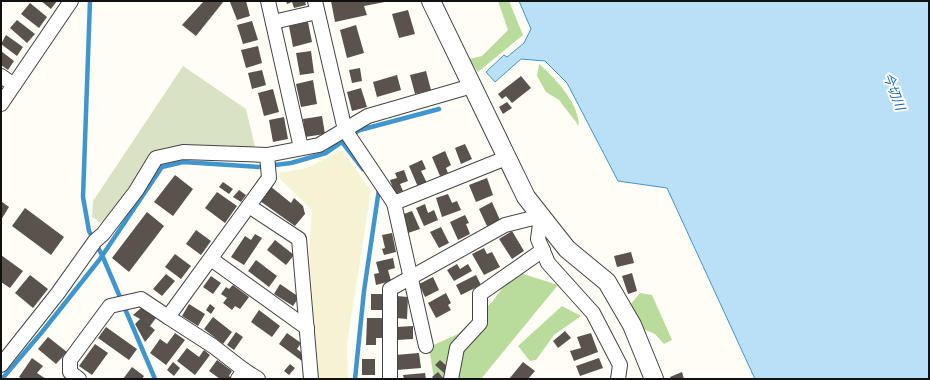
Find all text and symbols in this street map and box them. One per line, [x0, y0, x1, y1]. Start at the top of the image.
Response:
water label: 今切川 [879, 69, 912, 114]

